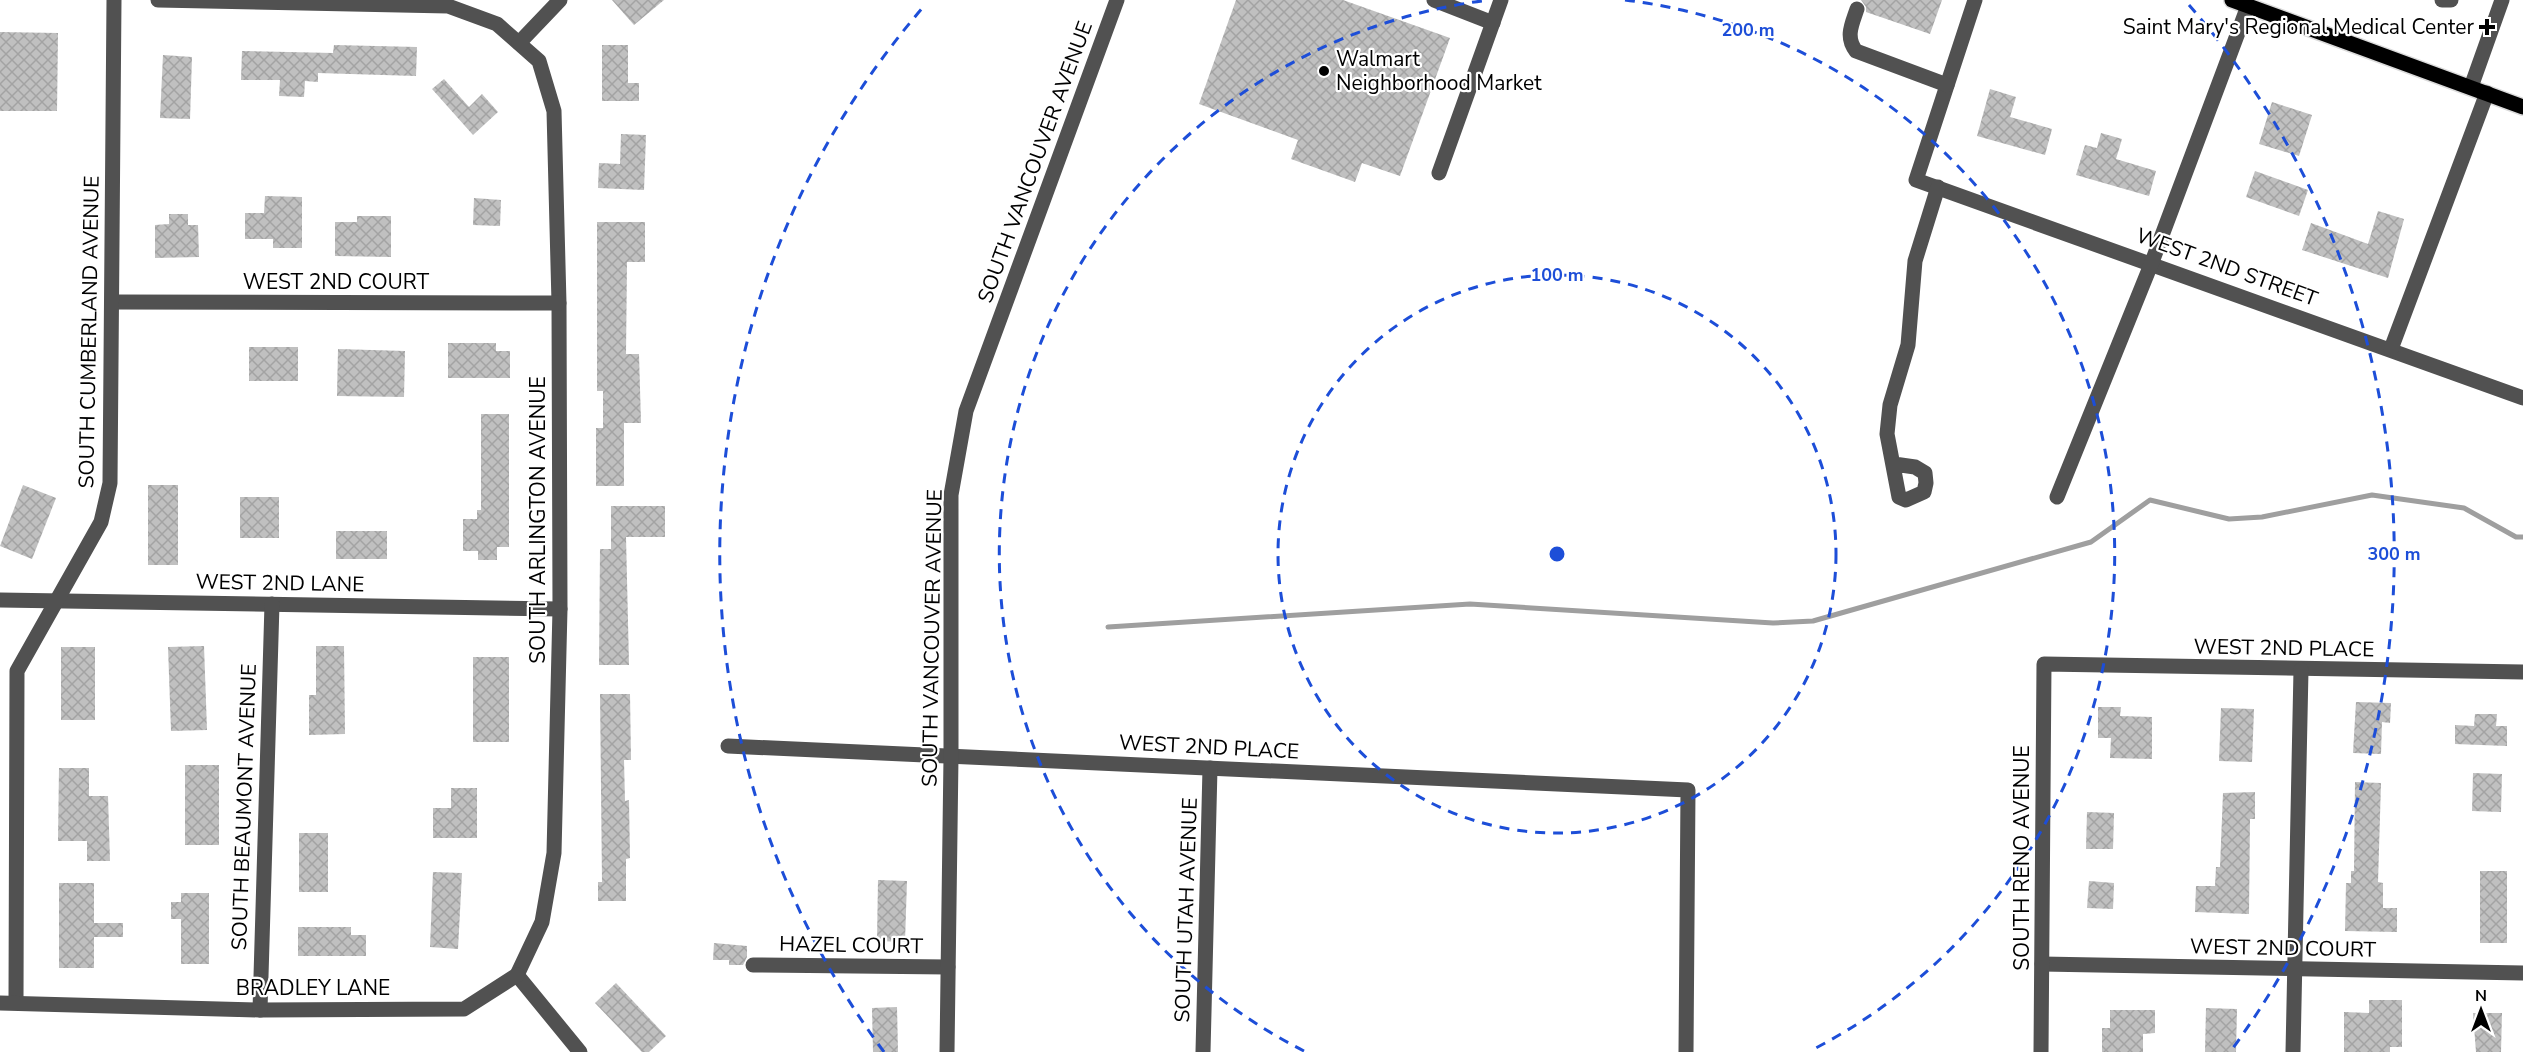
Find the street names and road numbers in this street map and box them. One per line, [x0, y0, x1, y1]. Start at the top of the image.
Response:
street label: SOUTH VANCOUVER AVENUE [971, 17, 1099, 307]
street label: SOUTH CUMBERLAND AVENUE [72, 175, 106, 489]
street label: WEST 2ND STREET [2132, 221, 2322, 313]
street label: WEST 2ND COURT [243, 268, 429, 296]
street label: SOUTH ARLINGTON AVENUE [524, 376, 552, 664]
street label: SOUTH VANCOUVER AVENUE [915, 489, 949, 787]
street label: WEST 2ND LANE [195, 568, 365, 598]
street label: WEST 2ND PLACE [2193, 632, 2375, 664]
street label: SOUTH BEAUMONT AVENUE [225, 663, 263, 951]
street label: WEST 2ND PLACE [1118, 728, 1300, 766]
street label: SOUTH RENO AVENUE [2008, 745, 2036, 971]
street label: SOUTH UTAH AVENUE [1168, 797, 1204, 1023]
street label: HAZEL COURT [779, 930, 924, 960]
street label: WEST 2ND COURT [2190, 932, 2377, 964]
street label: BRADLEY LANE [236, 974, 390, 1002]

